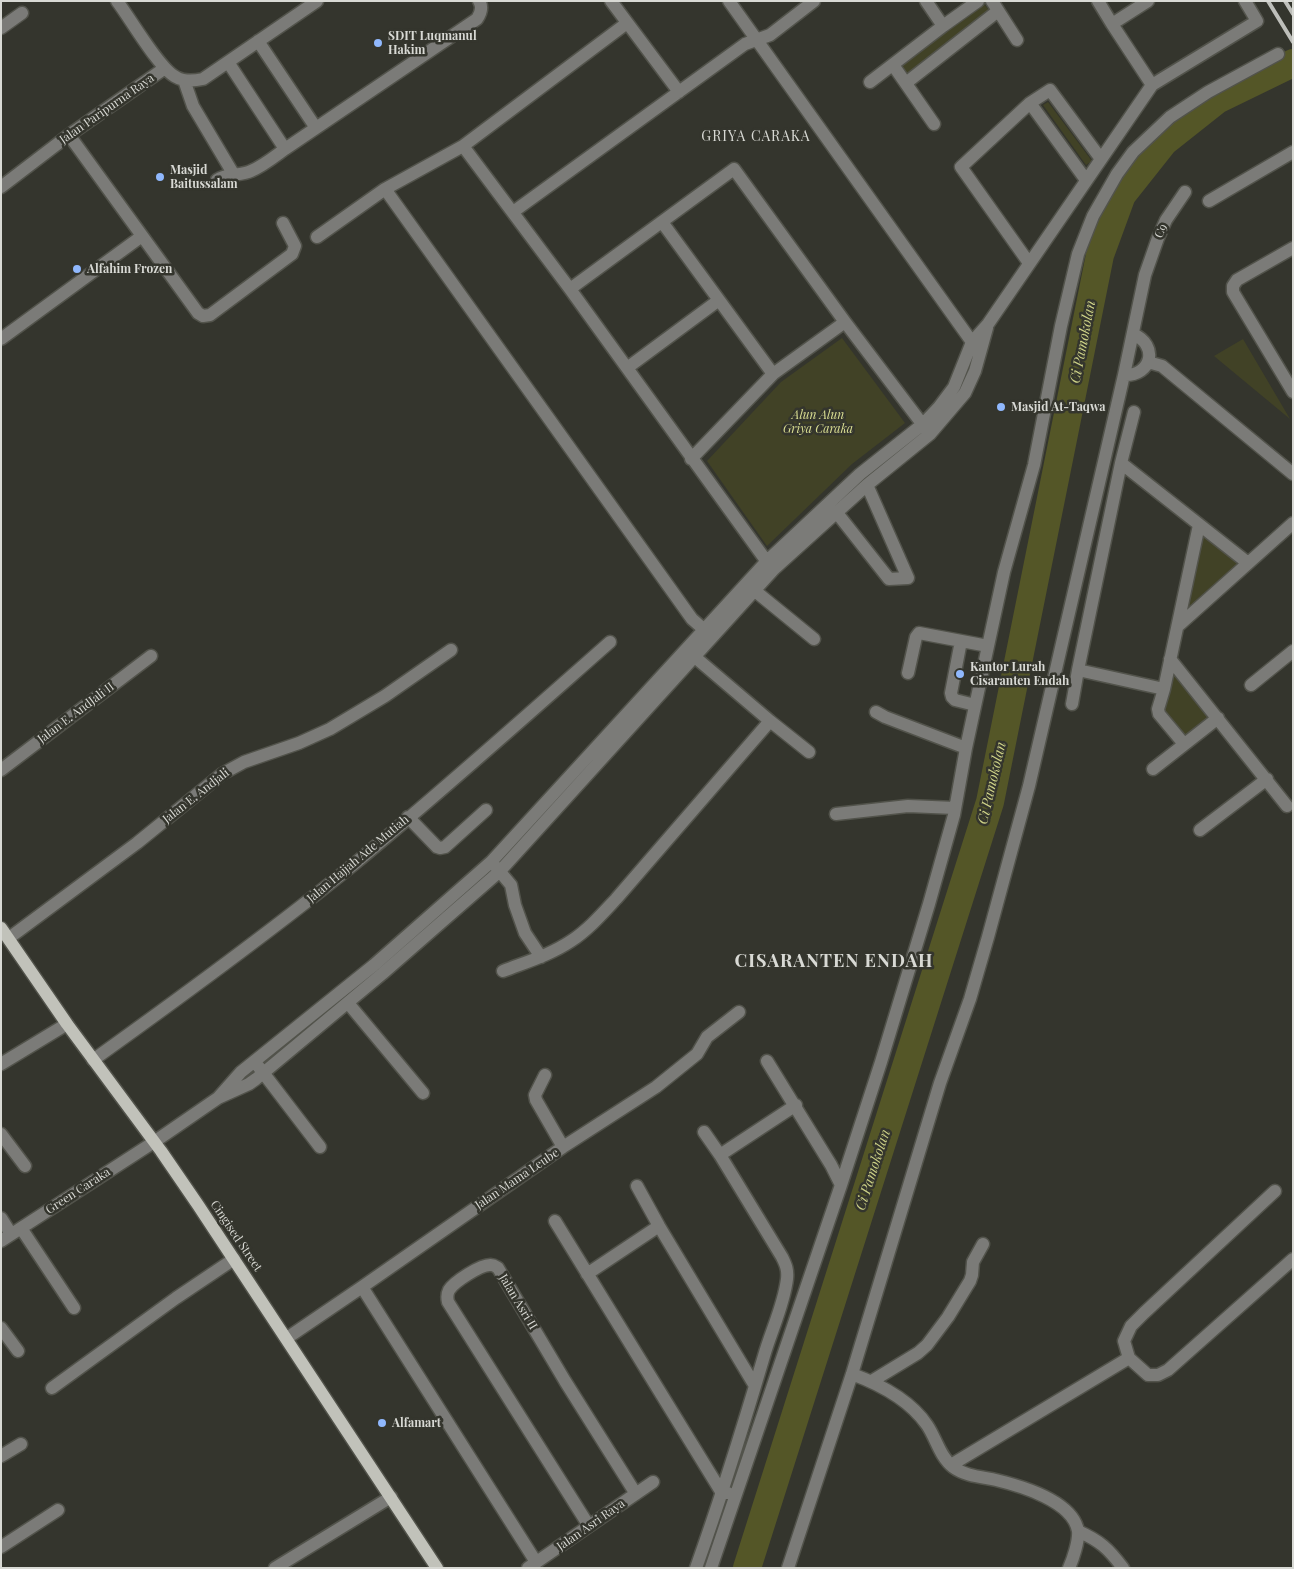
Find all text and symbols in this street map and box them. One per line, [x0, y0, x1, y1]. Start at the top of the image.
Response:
place label: SDIT Luqmanul Hakim [388, 29, 477, 57]
marker: SDIT Luqmanul Hakim [372, 37, 384, 49]
street label: Jalan Paripurna Raya [57, 71, 157, 147]
district label: GRIYA CARAKA [700, 129, 812, 145]
place label: Masjid Baitussalam [170, 163, 238, 191]
marker: Masjid Baitussalam [154, 171, 166, 183]
street label: C9 [1151, 221, 1171, 241]
place label: Alfahim Frozen [87, 262, 172, 276]
marker: Alfahim Frozen [71, 263, 83, 275]
water label: Ci Pamokolan [1067, 299, 1099, 385]
place label: Masjid At-Taqwa [1011, 400, 1105, 414]
marker: Masjid At-Taqwa [995, 401, 1007, 413]
park label: Alun Alun Griya Caraka [783, 408, 853, 436]
place label: Kantor Lurah Cisaranten Endah [970, 660, 1069, 688]
marker: Kantor Lurah Cisaranten Endah [954, 668, 966, 680]
street label: Jalan E. AndJali II [35, 680, 117, 746]
water label: Ci Pamokolan [974, 740, 1010, 826]
street label: Jalan E. Andjali [160, 766, 232, 826]
street label: Jalan Hajjah Ade Mutiah [304, 812, 412, 906]
district label: CISARANTEN ENDAH [732, 950, 936, 972]
water label: Ci Pamokolan [852, 1127, 894, 1213]
street label: Jalan Mama Leube [472, 1146, 562, 1212]
street label: Green Caraka [43, 1165, 113, 1217]
street label: Cingised Street [207, 1198, 265, 1274]
street label: Jalan Asri II [496, 1272, 540, 1332]
place label: Alfamart [392, 1416, 441, 1430]
marker: Alfamart [376, 1417, 388, 1429]
street label: Jalan Asri Raya [554, 1496, 628, 1554]

